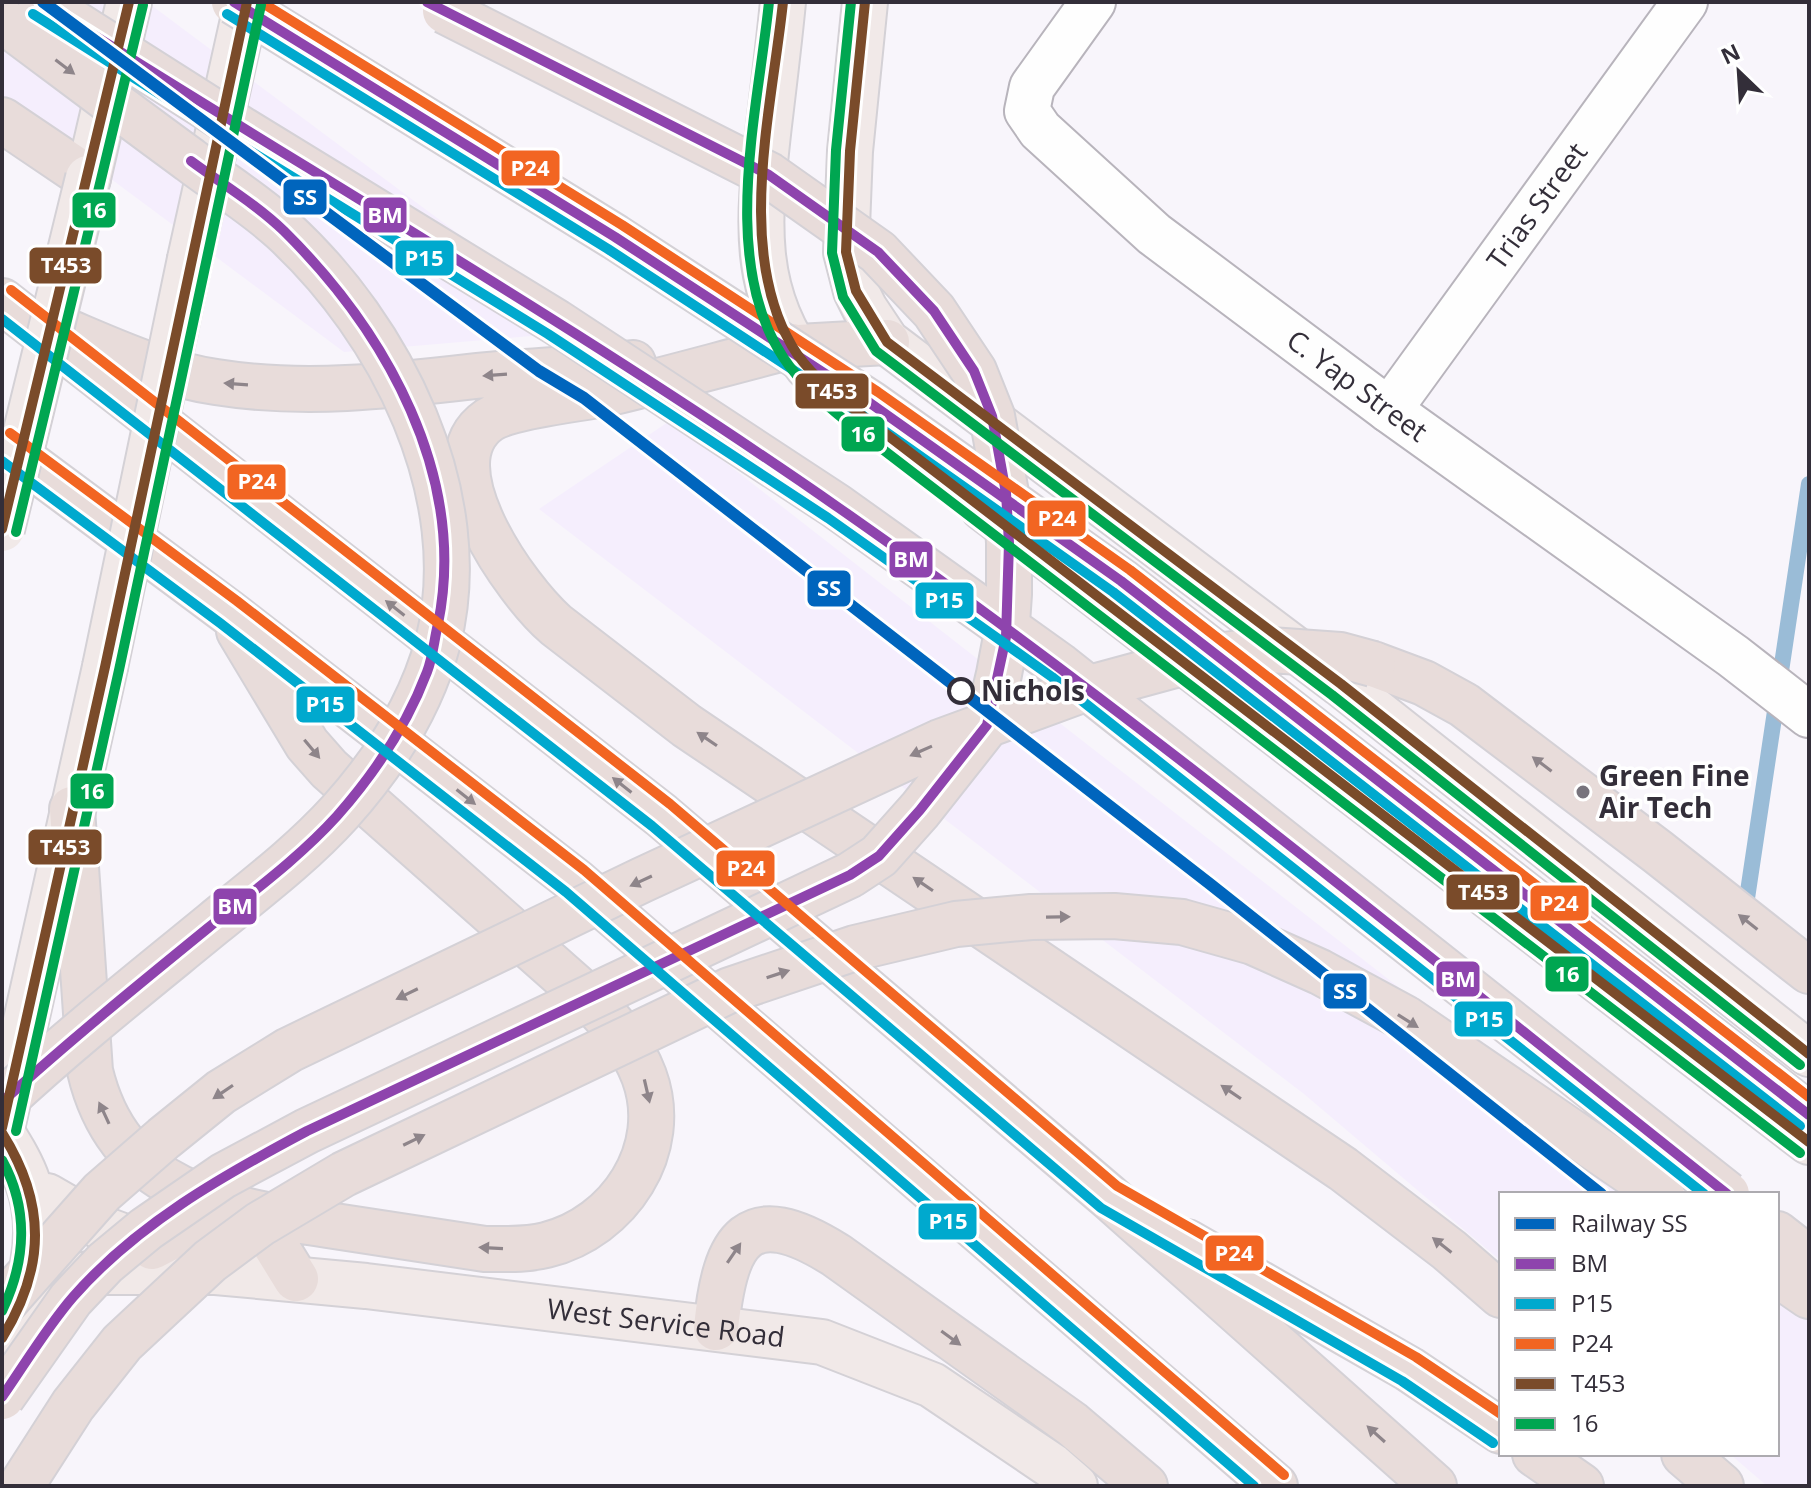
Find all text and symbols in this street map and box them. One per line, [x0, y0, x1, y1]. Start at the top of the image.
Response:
north arrow [1699, 32, 1779, 112]
text: N [1716, 36, 1745, 70]
one-way arrow [54, 59, 75, 74]
street label: Trias Street [1477, 134, 1595, 277]
line badge: P24 [500, 149, 561, 187]
text: P24 [511, 152, 550, 182]
line badge: SS [282, 178, 328, 216]
text: SS [293, 181, 317, 211]
line badge: 16 [71, 191, 117, 229]
text: 16 [81, 194, 107, 224]
line badge: BM [362, 196, 408, 234]
text: BM [367, 199, 403, 229]
line badge: P15 [394, 239, 455, 277]
text: P15 [405, 242, 443, 272]
line badge: T453 [28, 246, 103, 285]
text: T453 [41, 249, 91, 279]
street label: C. Yap Street [1280, 320, 1436, 450]
one-way arrow [482, 369, 507, 382]
line badge: T453 [794, 372, 870, 410]
text: T453 [807, 375, 857, 405]
one-way arrow [223, 377, 248, 390]
line badge: 16 [840, 415, 886, 453]
text: 16 [850, 418, 876, 448]
line badge: P24 [226, 463, 287, 501]
text: P24 [238, 465, 277, 495]
line badge: P24 [1026, 499, 1087, 538]
text: P24 [1038, 502, 1077, 532]
line badge: BM [888, 540, 934, 579]
text: BM [893, 543, 929, 573]
line badge: SS [806, 569, 852, 608]
text: SS [817, 572, 841, 602]
line badge: P15 [914, 581, 975, 620]
text: P15 [925, 584, 963, 614]
one-way arrow [385, 600, 405, 616]
place label: Nichols [981, 671, 1085, 709]
marker: Nichols [948, 678, 974, 704]
line badge: P15 [295, 685, 356, 724]
text: P15 [306, 688, 344, 718]
one-way arrow [697, 732, 718, 747]
one-way arrow [303, 739, 320, 759]
one-way arrow [909, 744, 932, 757]
one-way arrow [1531, 756, 1552, 772]
place label: Green Fine Air Tech [1599, 756, 1750, 826]
line badge: 16 [69, 772, 115, 810]
text: 16 [79, 775, 105, 805]
one-way arrow [612, 777, 632, 793]
marker: Green Fine Air Tech [1574, 783, 1592, 801]
one-way arrow [456, 788, 476, 804]
line badge: T453 [27, 828, 103, 866]
text: T453 [40, 831, 90, 861]
line badge: P24 [715, 849, 776, 888]
text: P24 [727, 852, 766, 882]
line badge: T453 [1445, 873, 1521, 911]
one-way arrow [629, 874, 653, 888]
text: T453 [1458, 876, 1508, 906]
one-way arrow [912, 877, 933, 892]
line badge: P24 [1529, 884, 1590, 922]
line badge: BM [212, 887, 258, 926]
text: P24 [1540, 887, 1579, 917]
text: BM [217, 890, 253, 920]
one-way arrow [1046, 911, 1071, 923]
one-way arrow [1738, 915, 1758, 931]
line badge: 16 [1544, 955, 1590, 993]
text: 16 [1554, 958, 1580, 988]
line badge: BM [1435, 960, 1481, 998]
text: BM [1440, 963, 1476, 993]
one-way arrow [766, 967, 790, 980]
line badge: SS [1322, 972, 1368, 1010]
text: SS [1333, 975, 1357, 1005]
one-way arrow [395, 987, 418, 1000]
line badge: P15 [1453, 1000, 1514, 1038]
text: P15 [1465, 1003, 1503, 1033]
one-way arrow [1397, 1013, 1419, 1027]
one-way arrow [642, 1079, 654, 1104]
one-way arrow [212, 1084, 233, 1099]
one-way arrow [1221, 1085, 1242, 1100]
one-way arrow [97, 1101, 111, 1124]
one-way arrow [402, 1133, 426, 1147]
legend [1499, 1192, 1779, 1456]
line badge: P15 [917, 1202, 978, 1241]
text: P15 [929, 1205, 967, 1235]
text: Railway SS [1571, 1206, 1688, 1239]
line badge: P24 [1204, 1234, 1265, 1272]
text: P24 [1215, 1237, 1254, 1267]
one-way arrow [1432, 1237, 1452, 1254]
one-way arrow [478, 1242, 503, 1255]
one-way arrow [726, 1243, 741, 1264]
text: BM [1571, 1246, 1608, 1279]
text: P15 [1571, 1286, 1613, 1319]
street label: West Service Road [545, 1288, 787, 1355]
text: P24 [1571, 1326, 1613, 1359]
one-way arrow [941, 1330, 962, 1345]
text: T453 [1571, 1366, 1625, 1399]
text: 16 [1571, 1406, 1598, 1439]
one-way arrow [1366, 1426, 1386, 1443]

